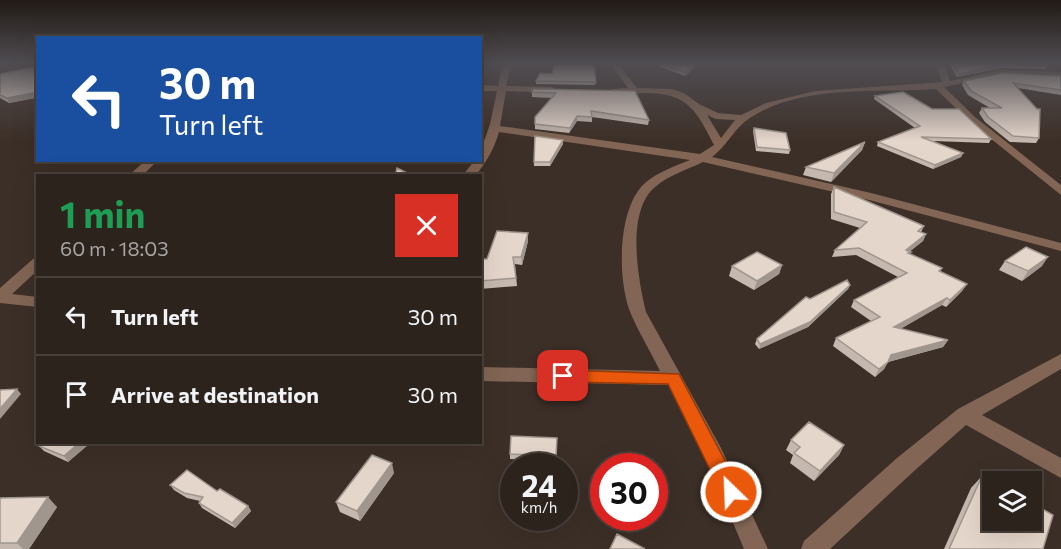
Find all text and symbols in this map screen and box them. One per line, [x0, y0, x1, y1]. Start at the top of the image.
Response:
text: 30 m [159, 56, 256, 108]
icon: left [60, 60, 138, 138]
text: Turn left [159, 108, 263, 141]
text: 1 min [60, 191, 145, 235]
button: close [395, 194, 458, 257]
text: 60 m · 18:03 [60, 236, 169, 260]
icon: left [60, 300, 93, 333]
text: Turn left [111, 303, 198, 330]
text: 30 m [408, 303, 458, 330]
pin [537, 350, 588, 401]
icon: arrive [546, 359, 579, 392]
icon: arrive [60, 378, 93, 411]
text: Arrive at destination [111, 381, 319, 408]
text: 30 m [408, 381, 458, 408]
speed limit sign: 30 [590, 453, 668, 531]
position arrow [699, 460, 763, 524]
text: 24 [521, 466, 557, 503]
map controls [982, 471, 1042, 531]
button: layers [982, 471, 1042, 531]
text: km/h [521, 498, 557, 516]

